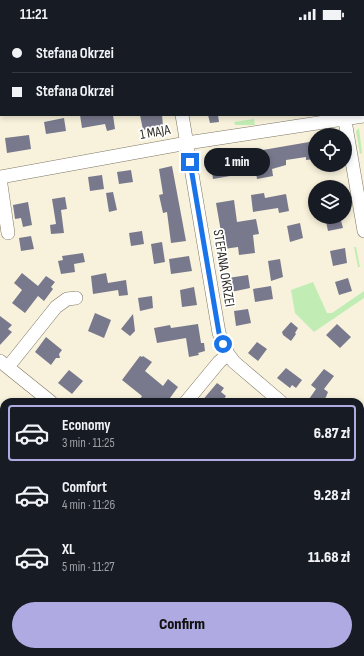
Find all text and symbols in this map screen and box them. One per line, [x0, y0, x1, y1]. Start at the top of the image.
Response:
text: 11:21 [20, 5, 48, 24]
text: Stefana Okrzei [36, 44, 114, 63]
text: Stefana Okrzei [36, 82, 114, 101]
street label: 1 MAJA [139, 121, 172, 143]
map controls [308, 128, 352, 224]
button: locate [308, 128, 352, 172]
callout: 1 min [204, 148, 270, 176]
route end [181, 153, 199, 171]
text: 1 min [225, 154, 249, 170]
button: layers [308, 180, 352, 224]
street label: STEFANA OKRZEI [210, 228, 238, 308]
route start [214, 335, 232, 353]
icon: car [14, 415, 50, 451]
text: Economy [62, 416, 111, 435]
text: 6.87 zł [314, 424, 350, 443]
text: 3 min · 11:25 [62, 435, 115, 451]
icon: car [14, 477, 50, 513]
text: Comfort [62, 478, 107, 497]
text: 9.28 zł [313, 486, 350, 505]
text: 4 min · 11:26 [62, 497, 115, 513]
icon: car [14, 539, 50, 575]
text: XL [62, 540, 75, 559]
text: 11.68 zł [308, 548, 350, 567]
text: 5 min · 11:27 [62, 559, 114, 575]
button: Confirm [12, 602, 352, 648]

